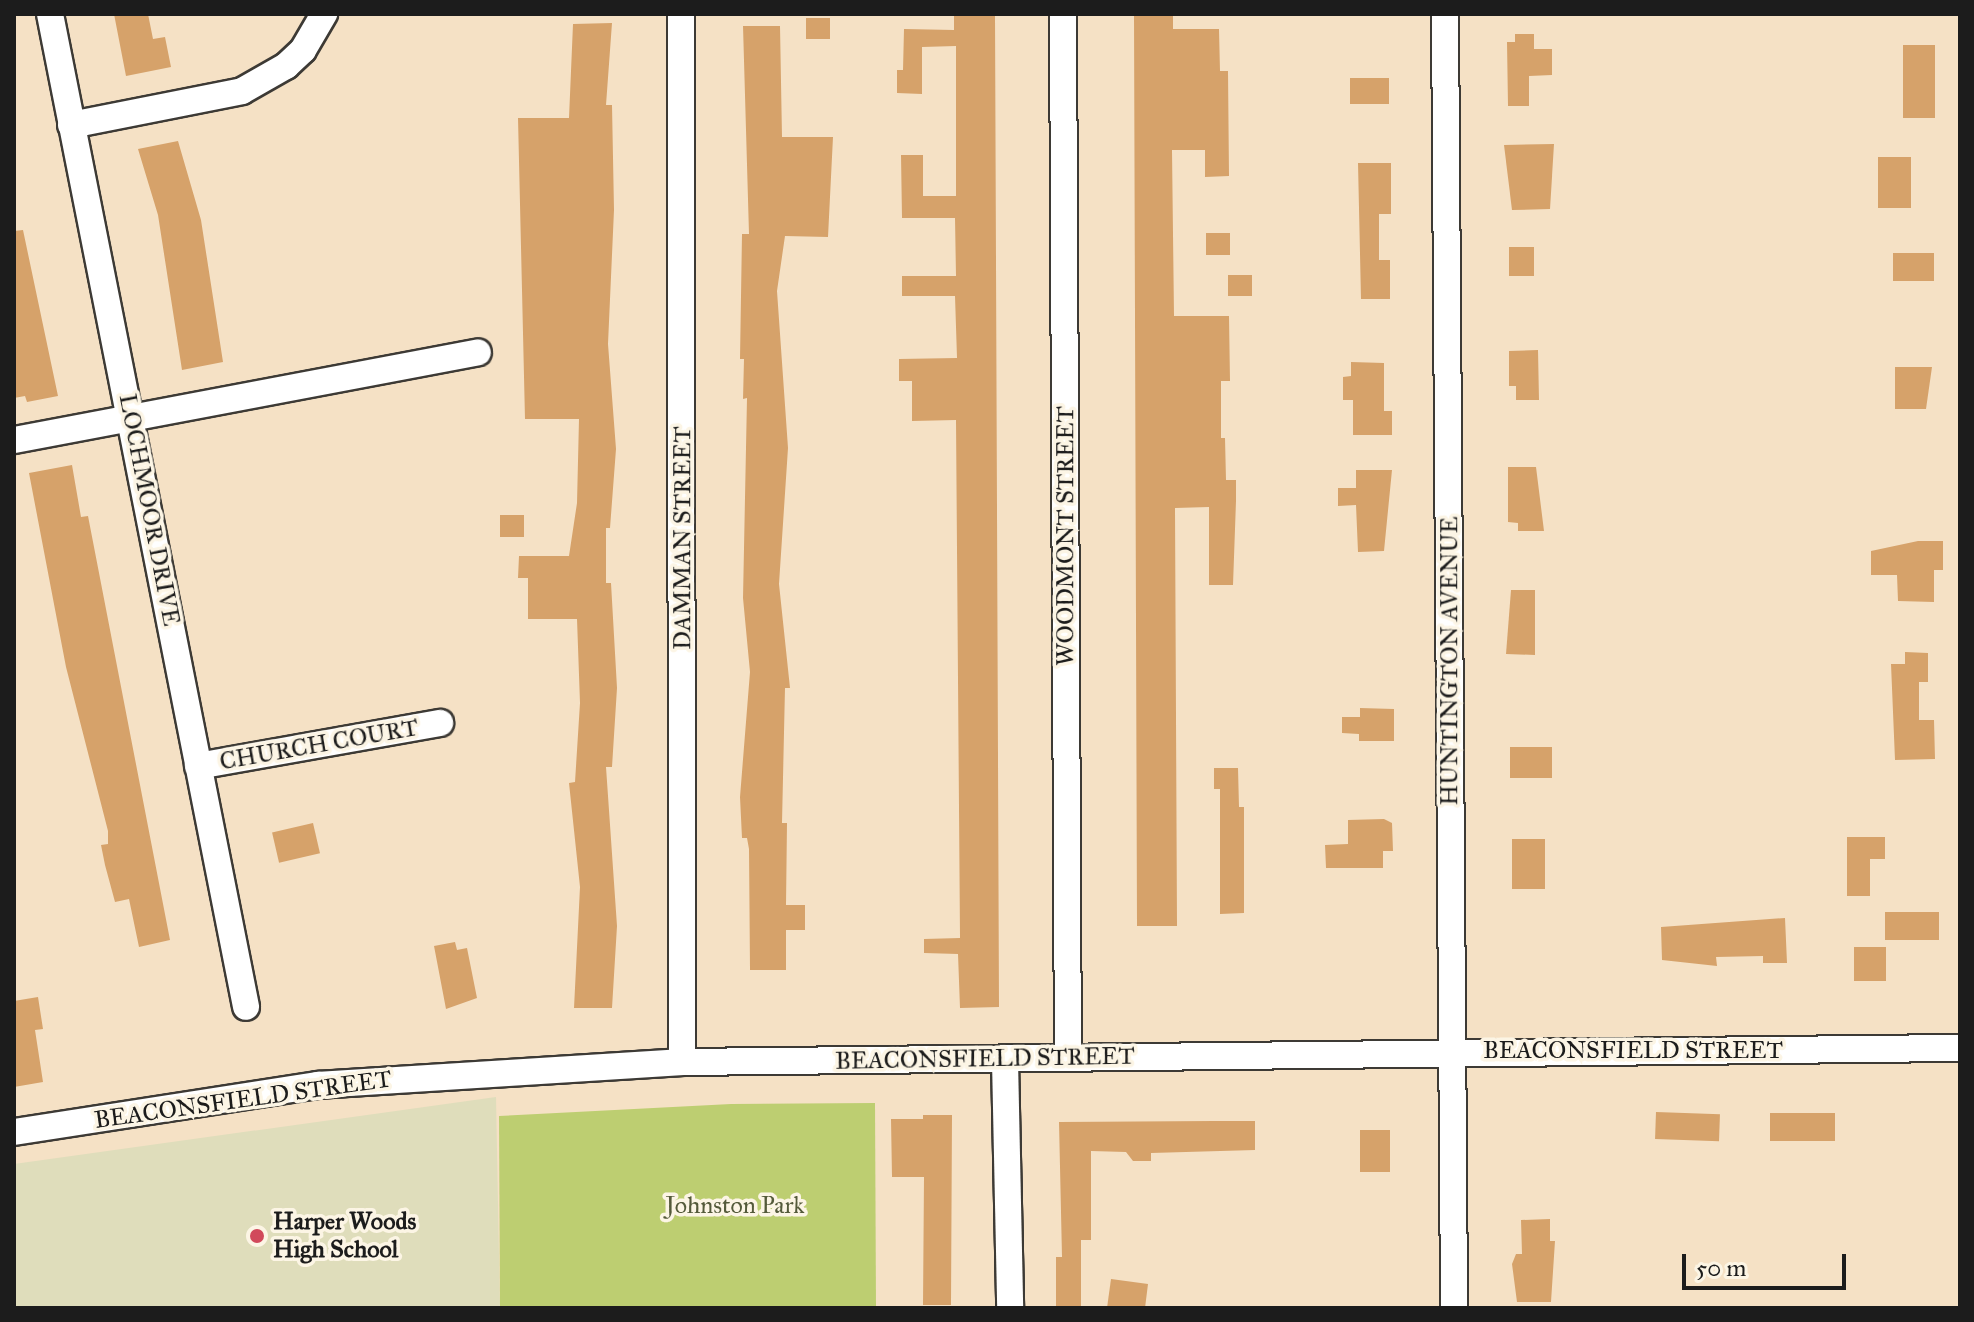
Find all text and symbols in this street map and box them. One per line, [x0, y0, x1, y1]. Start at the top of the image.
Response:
street label: LOCHMOOR DRIVE [112, 392, 186, 628]
street label: WOODMONT STREET [1052, 406, 1080, 666]
street label: DAMMAN STREET [669, 426, 697, 650]
street label: HUNTINGTON AVENUE [1436, 516, 1464, 806]
street label: CHURCH COURT [217, 713, 421, 777]
street label: BEACONSFIELD STREET [1483, 1037, 1783, 1065]
street label: BEACONSFIELD STREET [835, 1042, 1135, 1076]
street label: BEACONSFIELD STREET [93, 1065, 393, 1135]
park label: Johnston Park [666, 1192, 804, 1220]
place label: Harper Woods High School [273, 1208, 416, 1264]
marker: Harper Woods High School [248, 1227, 266, 1245]
scale bar [1686, 1238, 1850, 1288]
text: 50 m [1696, 1253, 1746, 1283]

